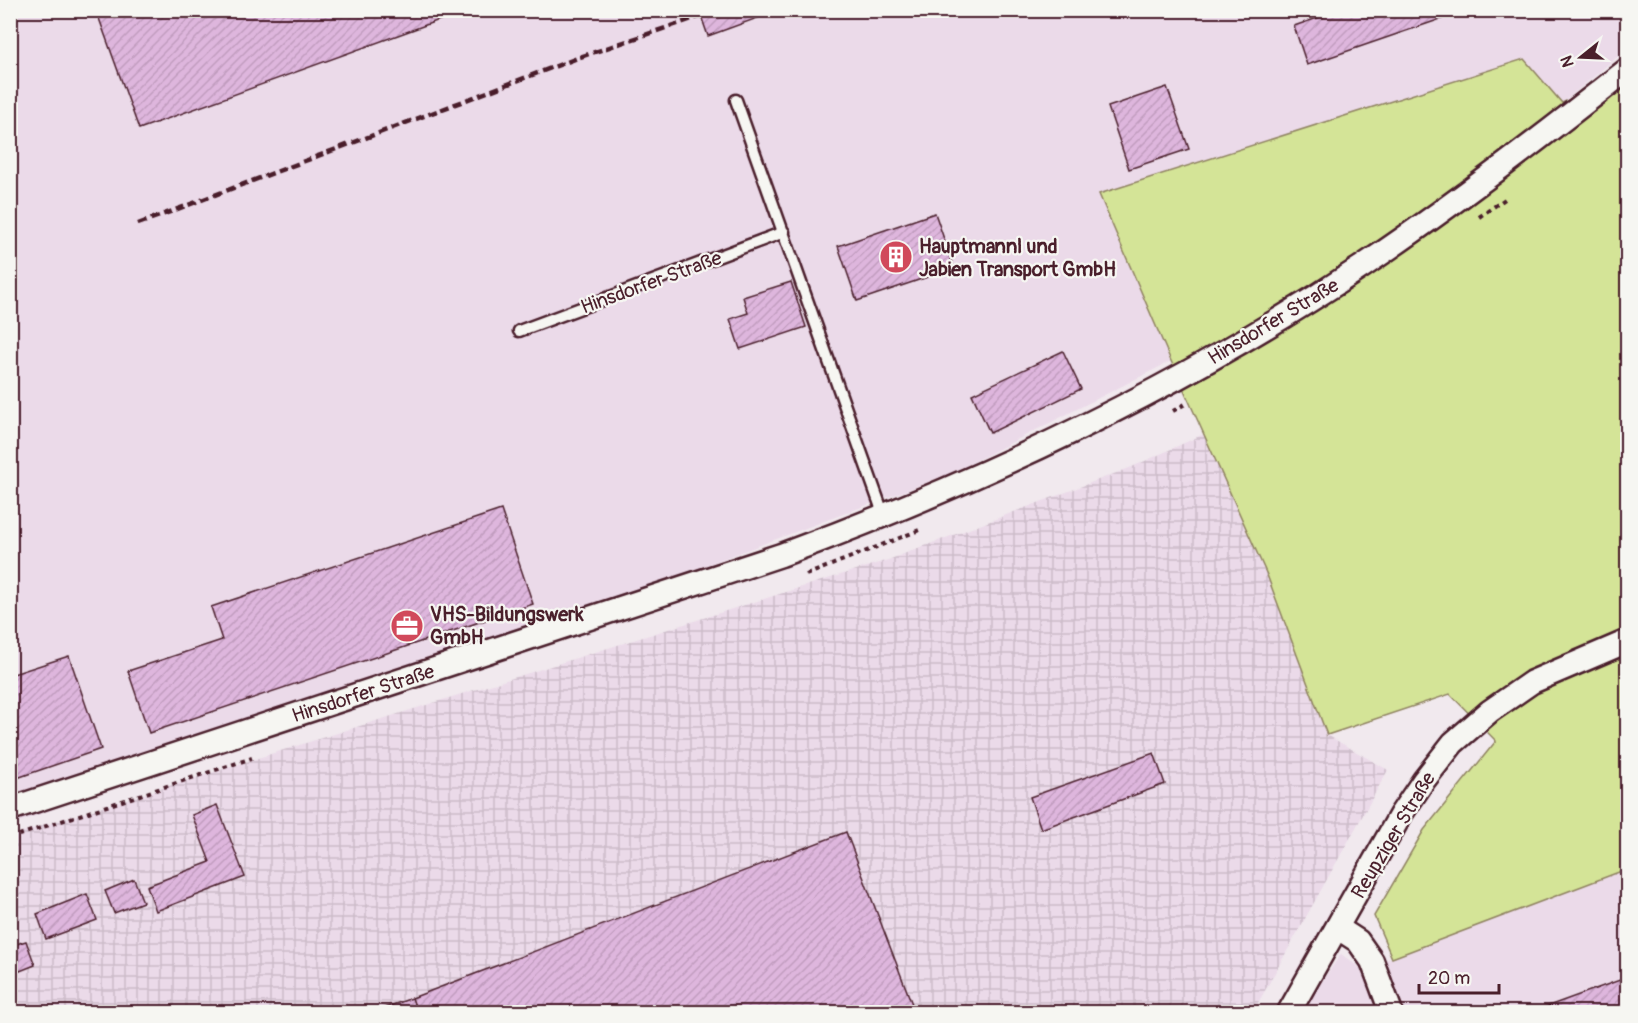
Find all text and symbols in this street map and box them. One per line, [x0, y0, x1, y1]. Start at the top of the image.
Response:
north arrow [1551, 27, 1611, 87]
text: N [1556, 53, 1579, 70]
place label: Hauptmannl und Jabien Transport GmbH [919, 234, 1116, 282]
building icon: Hauptmannl und Jabien Transport GmbH [878, 239, 914, 275]
street label: Hinsdorfer Straße [577, 245, 725, 320]
street label: Hinsdorfer Straße [1203, 272, 1343, 370]
place label: VHS-Bildungswerk GmbH [430, 602, 584, 650]
office icon: VHS-Bildungswerk GmbH [389, 608, 425, 644]
street label: Hinsdorfer Straße [289, 659, 438, 728]
street label: Reupziger Straße [1346, 767, 1441, 903]
scale bar [1419, 957, 1498, 995]
text: 20 m [1428, 967, 1470, 990]

